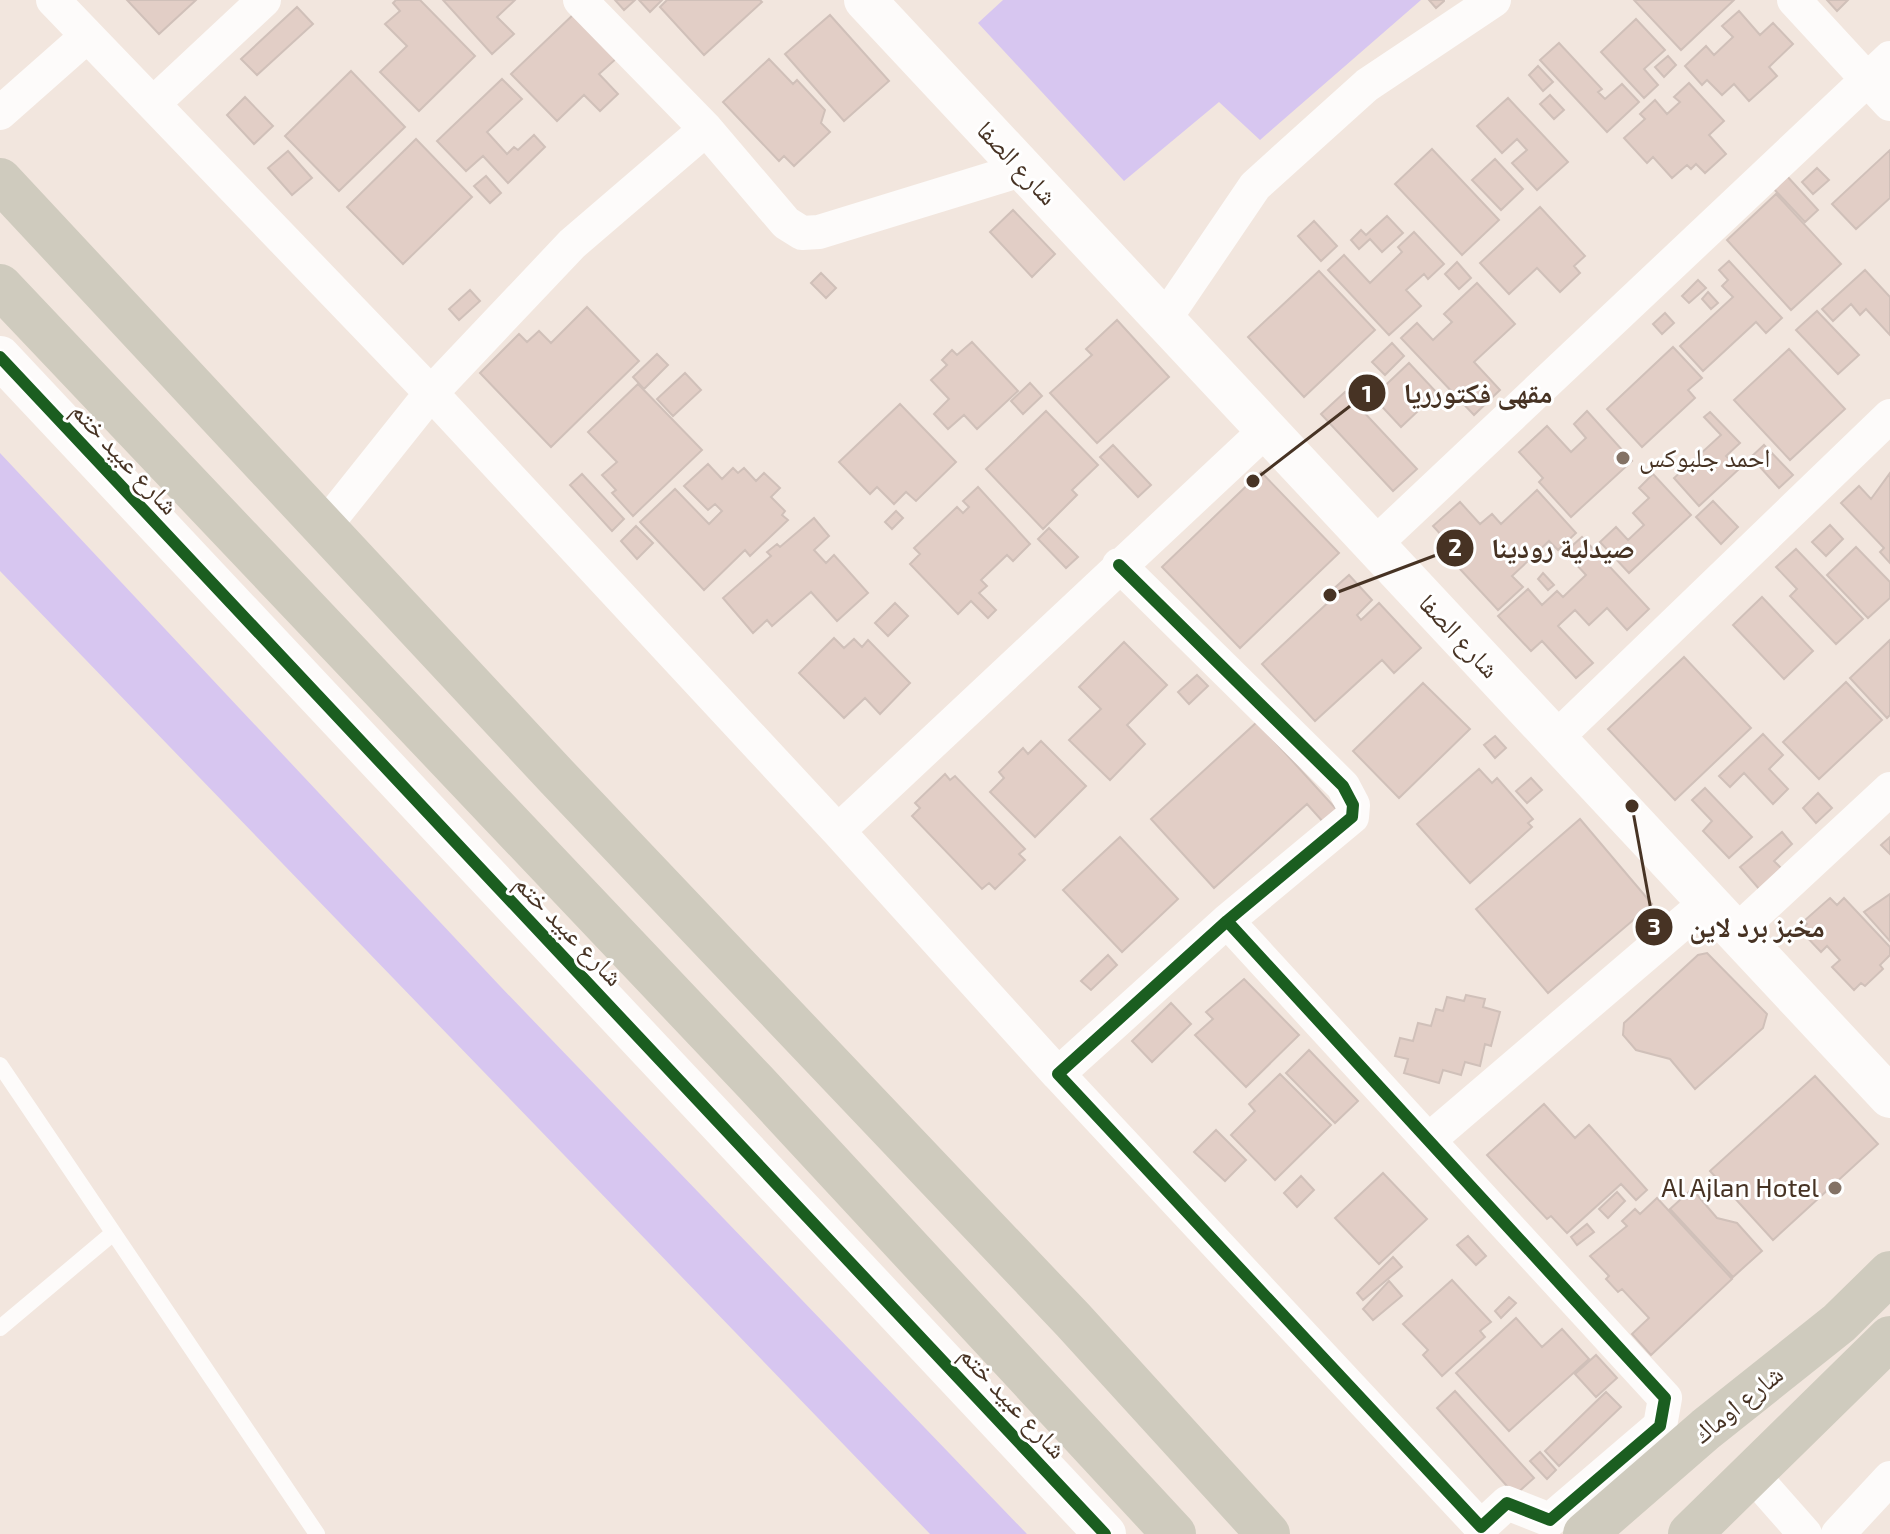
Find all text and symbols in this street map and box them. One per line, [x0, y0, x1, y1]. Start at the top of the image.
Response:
street label: شارع الصفا [970, 113, 1065, 212]
callout: مقهى فكتورريا [1347, 367, 1568, 419]
text: مقهى فكتورريا [1404, 375, 1552, 411]
text: 1 [1362, 378, 1372, 407]
street label: شارع عبيد ختم [64, 394, 186, 522]
place label: احمد جلبوكس [1639, 441, 1770, 474]
marker: احمد جلبوكس [1614, 449, 1632, 467]
callout: صيدلية رودينا [1435, 522, 1651, 574]
text: صيدلية رودينا [1491, 530, 1635, 565]
text: 2 [1448, 532, 1462, 561]
street label: شارع الصفا [1412, 586, 1507, 685]
street label: شارع عبيد ختم [507, 867, 631, 993]
callout: مخبز برد لاين [1634, 901, 1841, 953]
text: مخبز برد لاين [1689, 909, 1825, 945]
text: 3 [1647, 911, 1661, 940]
place label: Al Ajlan Hotel [1661, 1171, 1819, 1202]
marker: Al Ajlan Hotel [1826, 1179, 1844, 1197]
street label: شارع عبيد ختم [952, 1338, 1074, 1466]
street label: شارع اوماك [1686, 1357, 1789, 1450]

